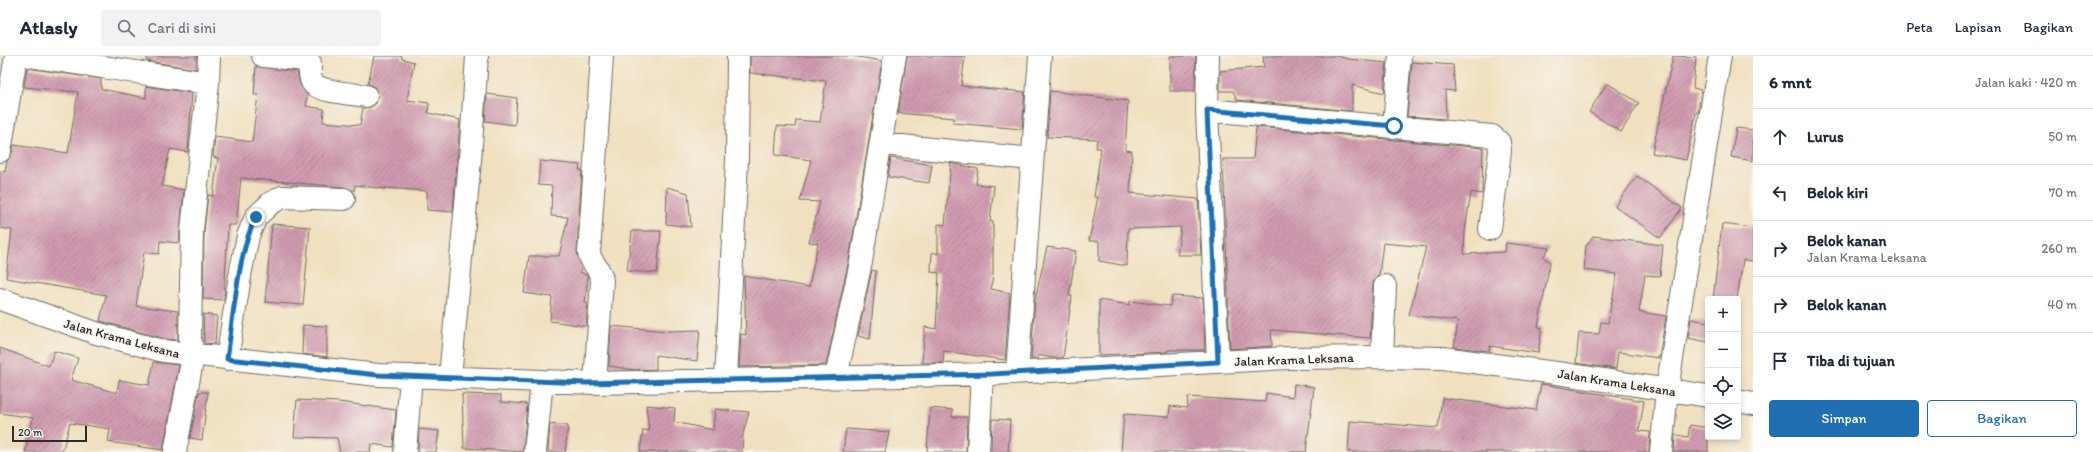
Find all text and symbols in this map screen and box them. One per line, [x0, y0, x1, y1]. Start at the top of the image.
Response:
search box [101, 10, 381, 46]
text: Atlasly [20, 16, 77, 39]
icon: search [115, 17, 137, 39]
text: Cari di sini [147, 19, 216, 37]
text: Peta [1906, 19, 1933, 36]
text: Lapisan [1955, 19, 2002, 36]
text: Bagikan [2024, 19, 2073, 36]
text: 6 mnt [1769, 72, 1812, 92]
text: Jalan kaki · 420 m [1975, 75, 2077, 90]
route start [1385, 117, 1403, 135]
icon: ahead [1769, 126, 1791, 148]
text: Lurus [1807, 128, 1844, 146]
text: 50 m [2048, 129, 2077, 144]
icon: left [1769, 182, 1791, 204]
text: Belok kiri [1807, 184, 1868, 202]
text: 70 m [2049, 185, 2077, 200]
route end [247, 208, 265, 226]
text: Belok kanan [1807, 232, 1887, 250]
icon: right [1769, 238, 1791, 260]
text: 260 m [2041, 241, 2077, 256]
text: Jalan Krama Leksana [1807, 250, 1927, 265]
icon: right [1769, 294, 1791, 316]
map controls [1705, 296, 1741, 440]
button: + [1705, 296, 1741, 332]
text: Belok kanan [1807, 296, 1887, 314]
text: 40 m [2047, 297, 2077, 312]
street label: Jalan Krama Leksana [62, 316, 182, 361]
button: − [1705, 332, 1741, 368]
street label: Jalan Krama Leksana [1234, 350, 1354, 369]
icon: arrive [1769, 350, 1791, 372]
text: Tiba di tujuan [1807, 352, 1895, 370]
street label: Jalan Krama Leksana [1557, 366, 1677, 399]
button: locate [1705, 368, 1741, 404]
button: Simpan [1769, 400, 1919, 437]
button: Bagikan [1927, 400, 2077, 437]
button: layers [1705, 404, 1741, 440]
scale bar [12, 424, 87, 443]
text: 20 m [18, 426, 42, 439]

